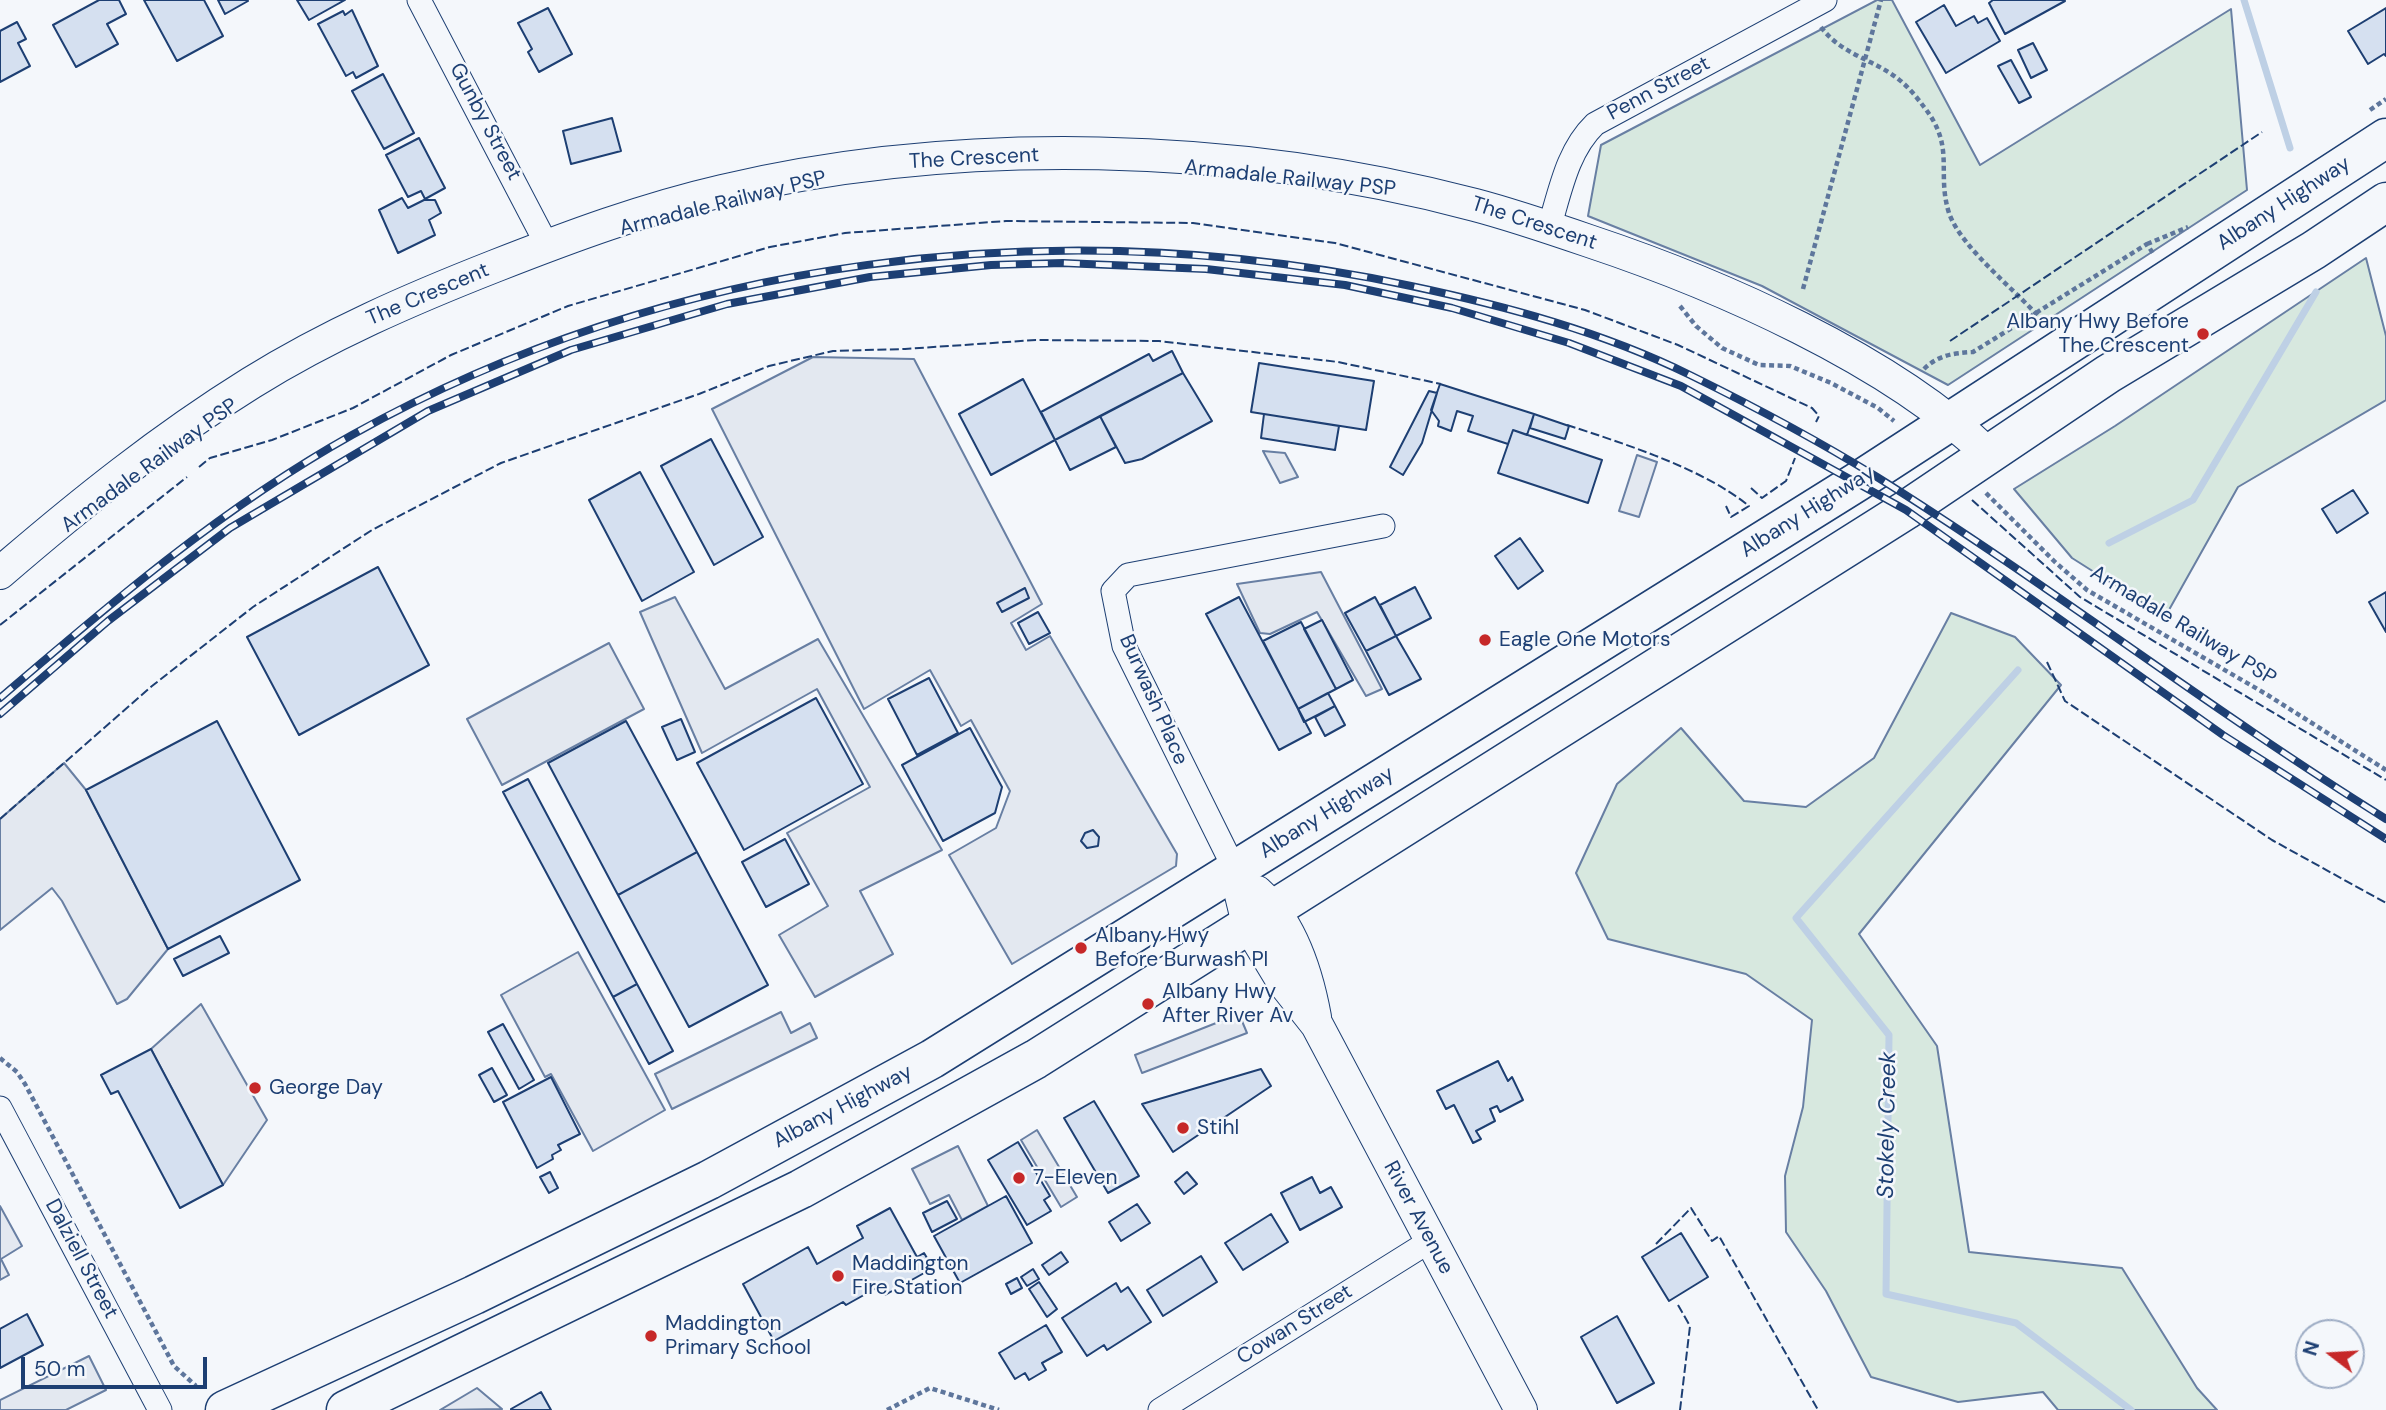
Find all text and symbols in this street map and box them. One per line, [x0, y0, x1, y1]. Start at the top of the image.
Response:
street label: Penn Street [1603, 51, 1715, 127]
street label: Gunby Street [444, 59, 526, 185]
street label: The Crescent [908, 143, 1040, 175]
street label: Albany Highway [2213, 152, 2355, 256]
street label: Armadale Railway PSP [1183, 155, 1397, 203]
street label: Armadale Railway PSP [617, 166, 829, 242]
street label: The Crescent [1468, 192, 1600, 256]
street label: The Crescent [363, 258, 493, 332]
place label: Albany Hwy Before The Crescent [2006, 309, 2189, 359]
marker: Albany Hwy Before The Crescent [2195, 326, 2211, 342]
street label: Armadale Railway PSP [57, 393, 243, 539]
street label: Albany Highway [1736, 461, 1880, 563]
street label: Armadale Railway PSP [2085, 560, 2281, 692]
place label: Eagle One Motors [1499, 627, 1670, 653]
street label: Burwash Place [1113, 631, 1193, 769]
marker: Eagle One Motors [1477, 632, 1493, 648]
street label: Albany Highway [1255, 762, 1399, 864]
place label: Albany Hwy Before Burwash Pl [1095, 923, 1268, 973]
marker: Albany Hwy Before Burwash Pl [1073, 940, 1089, 956]
place label: Albany Hwy After River Av [1162, 979, 1293, 1029]
marker: Albany Hwy After River Av [1140, 996, 1156, 1012]
water label: Stokely Creek [1873, 1051, 1903, 1199]
street label: Albany Highway [769, 1060, 917, 1154]
place label: George Day [269, 1075, 383, 1101]
marker: George Day [247, 1080, 263, 1096]
place label: Stihl [1197, 1115, 1239, 1141]
marker: Stihl [1175, 1120, 1191, 1136]
street label: River Avenue [1378, 1157, 1458, 1279]
place label: 7-Eleven [1033, 1165, 1117, 1191]
marker: 7-Eleven [1011, 1170, 1027, 1186]
street label: Dalziell Street [39, 1195, 123, 1323]
place label: Maddington Fire Station [852, 1251, 969, 1301]
marker: Maddington Fire Station [830, 1268, 846, 1284]
street label: Cowan Street [1233, 1280, 1357, 1370]
place label: Maddington Primary School [665, 1311, 811, 1361]
north arrow [2295, 1319, 2365, 1389]
marker: Maddington Primary School [643, 1328, 659, 1344]
text: N [2297, 1338, 2325, 1359]
scale bar [24, 1344, 210, 1388]
text: 50 m [34, 1355, 85, 1383]

